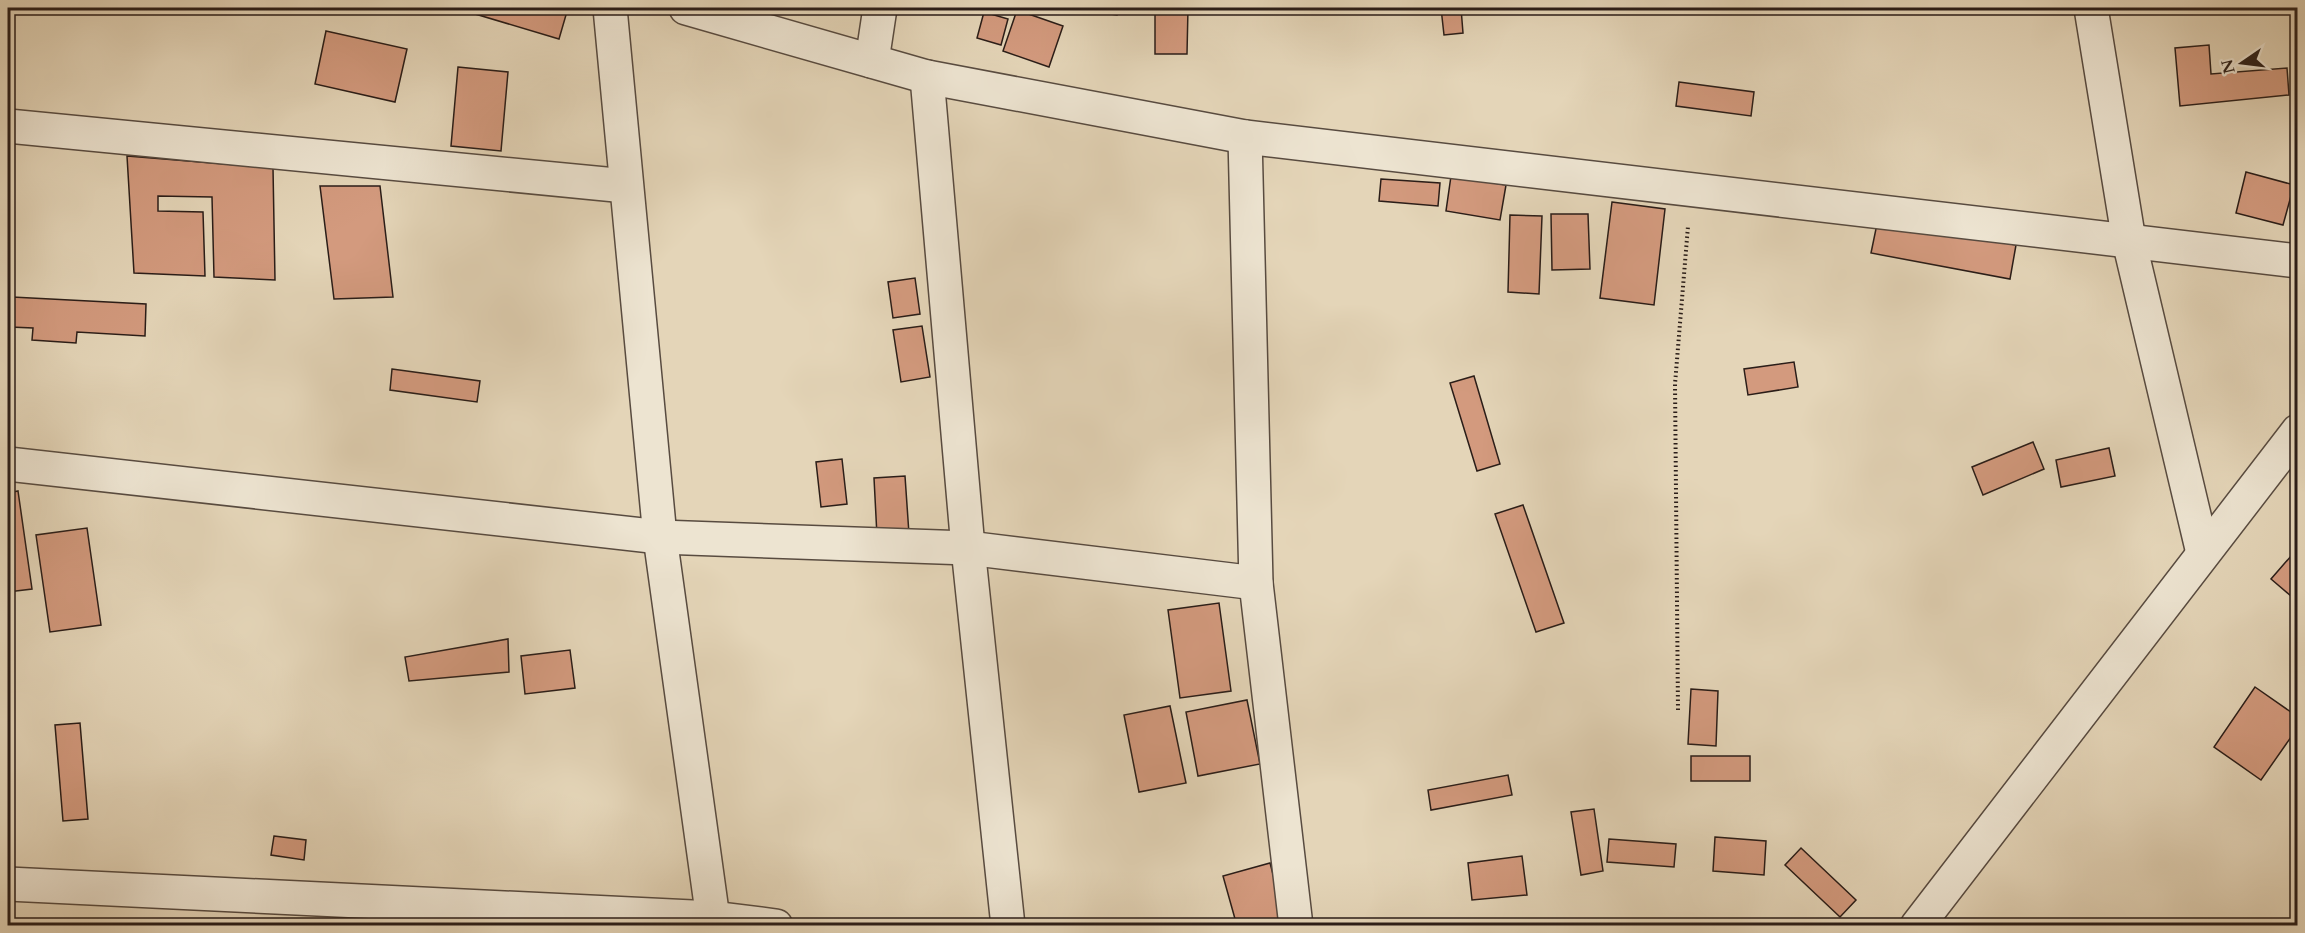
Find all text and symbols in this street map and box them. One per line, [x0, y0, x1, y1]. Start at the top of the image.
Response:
north arrow [2212, 33, 2272, 93]
text: N [2216, 57, 2241, 76]

